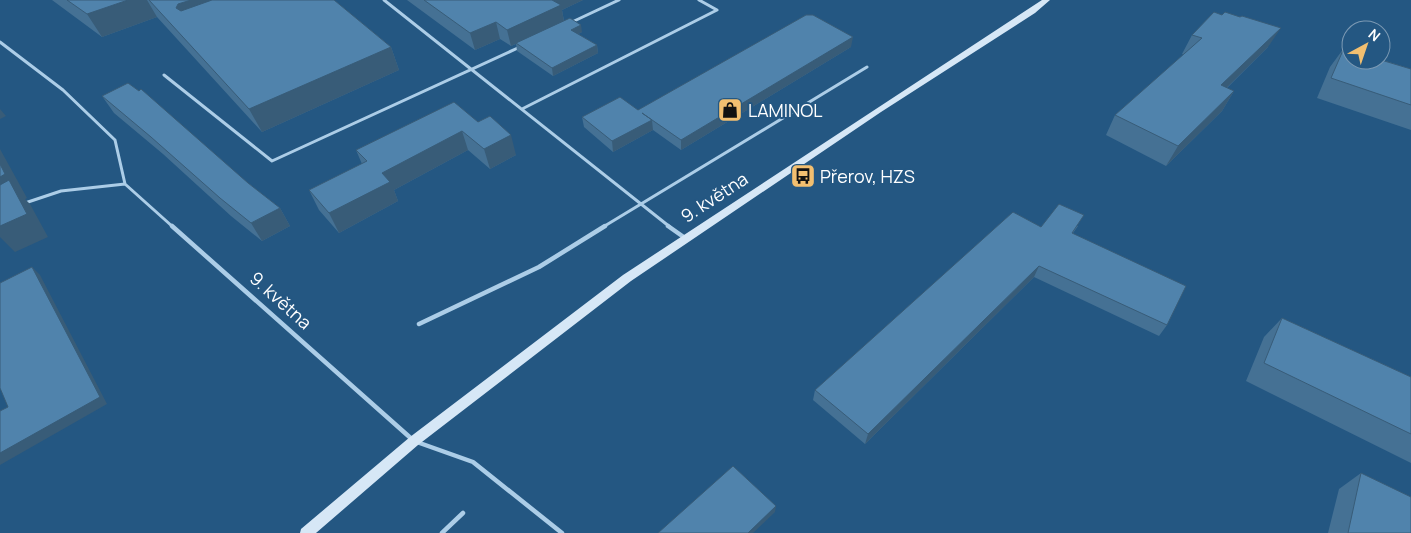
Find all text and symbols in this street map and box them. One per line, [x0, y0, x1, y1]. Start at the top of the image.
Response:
north arrow [1341, 20, 1391, 70]
text: N [1365, 24, 1385, 45]
shop icon: LAMINOL [717, 97, 743, 123]
place label: LAMINOL [748, 98, 822, 122]
bus stop icon: Přerov, HZS [790, 163, 816, 189]
place label: Přerov, HZS [820, 164, 915, 188]
street label: 9. května [676, 166, 752, 228]
street label: 9. května [245, 266, 317, 334]

